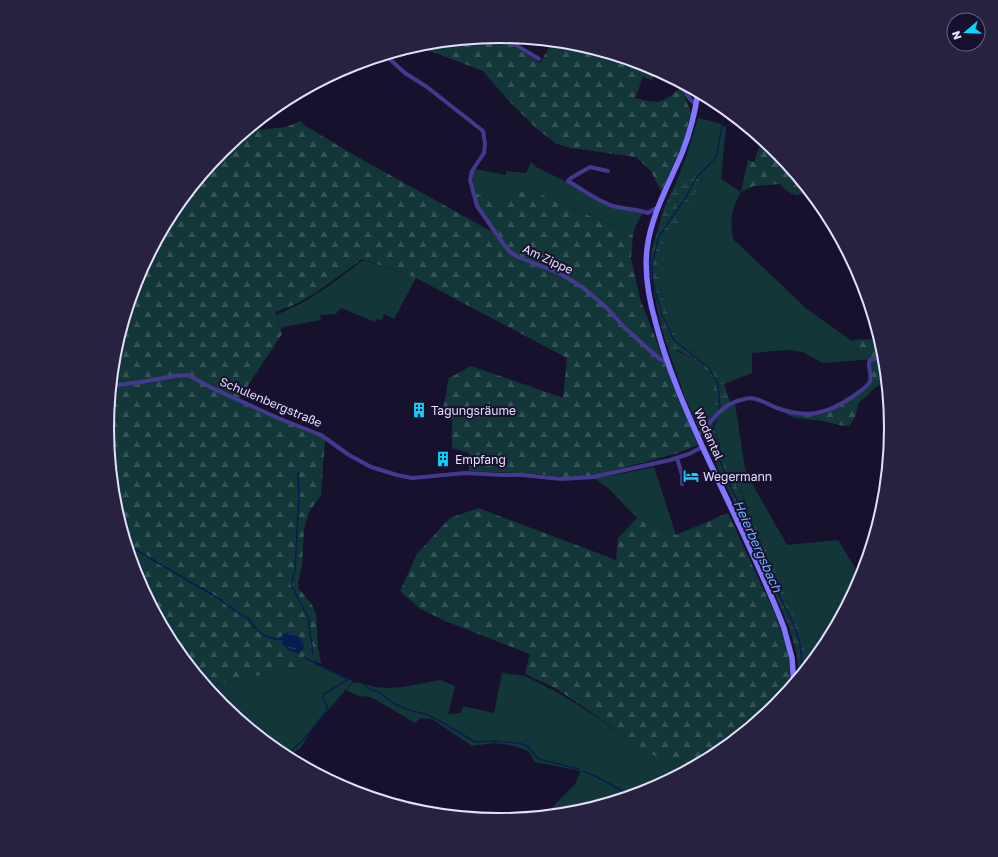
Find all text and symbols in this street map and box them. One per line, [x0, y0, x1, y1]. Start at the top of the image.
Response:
north arrow [946, 12, 986, 52]
text: N [949, 29, 964, 41]
street label: Am Zippe [520, 241, 576, 277]
street label: Schulenbergstraße [218, 374, 324, 430]
building icon: Tagungsräume [410, 401, 428, 419]
place label: Tagungsräume [431, 403, 516, 418]
street label: Wodantal [691, 406, 727, 462]
building icon: Empfang [434, 450, 452, 468]
place label: Empfang [455, 452, 506, 467]
hotel icon: Wegermann [682, 467, 700, 485]
place label: Wegermann [703, 469, 772, 484]
water label: Heierbergsbach [730, 497, 786, 596]

